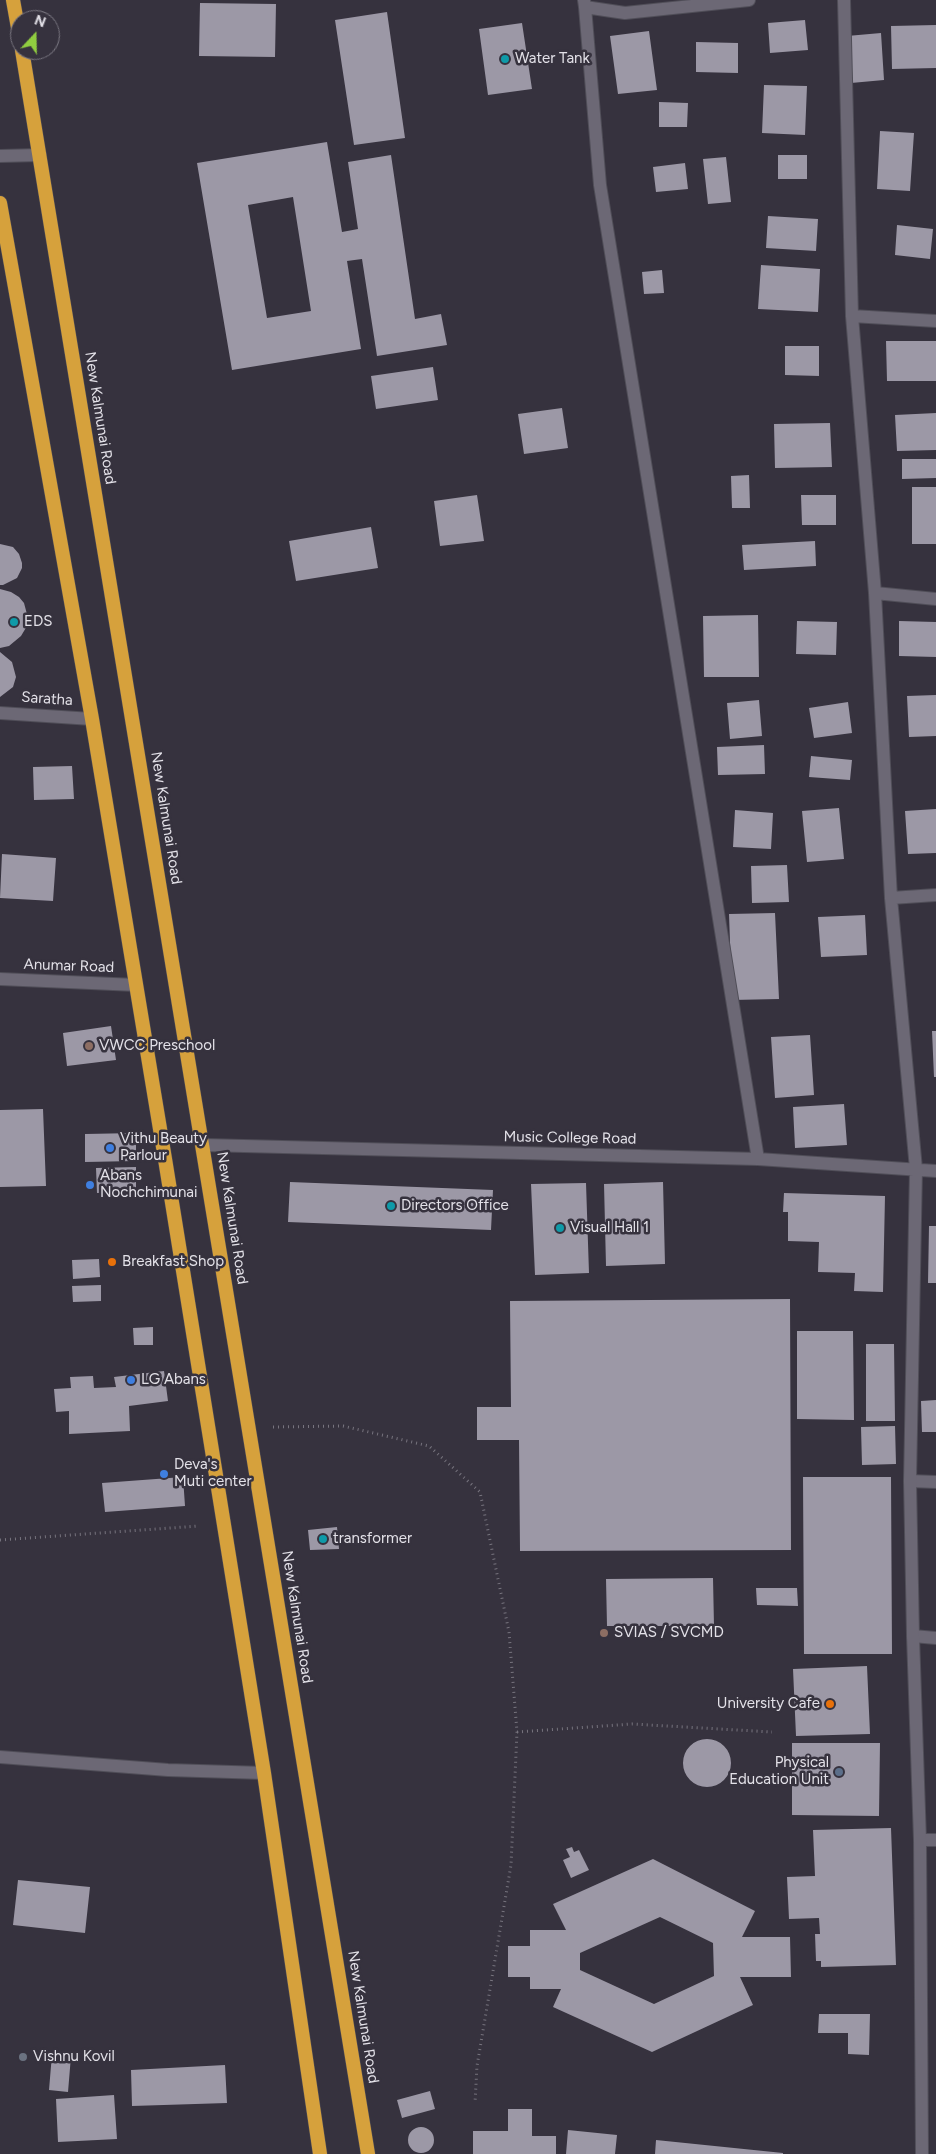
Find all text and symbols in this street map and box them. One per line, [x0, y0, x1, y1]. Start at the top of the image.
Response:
north arrow [10, 10, 60, 60]
text: N [32, 12, 48, 31]
place label: Water Tank [515, 50, 590, 68]
marker: Water Tank [499, 53, 511, 65]
street label: New Kalmunai Road [81, 350, 119, 486]
place label: EDS [24, 613, 52, 631]
marker: EDS [8, 616, 20, 628]
street label: Saratha [21, 688, 73, 710]
street label: New Kalmunai Road [147, 750, 185, 886]
street label: Anumar Road [23, 955, 115, 977]
place label: VWCC Preschool [99, 1037, 215, 1055]
marker: VWCC Preschool [83, 1040, 95, 1052]
street label: Music College Road [503, 1128, 637, 1148]
place label: Vithu Beauty Parlour [120, 1130, 207, 1165]
marker: Vithu Beauty Parlour [104, 1142, 116, 1154]
street label: New Kalmunai Road [213, 1150, 251, 1286]
place label: Abans Nochchimunai [100, 1167, 197, 1202]
marker: Abans Nochchimunai [84, 1179, 96, 1191]
place label: Directors Office [401, 1197, 509, 1215]
marker: Directors Office [385, 1200, 397, 1212]
place label: Visual Hall 1 [570, 1219, 649, 1237]
marker: Visual Hall 1 [554, 1222, 566, 1234]
place label: Breakfast Shop [122, 1253, 224, 1271]
marker: Breakfast Shop [106, 1256, 118, 1268]
place label: LG Abans [141, 1371, 206, 1389]
marker: LG Abans [125, 1374, 137, 1386]
place label: Deva's Muti center [174, 1456, 251, 1491]
marker: Deva's Muti center [158, 1468, 170, 1480]
place label: transformer [333, 1530, 412, 1548]
marker: transformer [317, 1533, 329, 1545]
street label: New Kalmunai Road [278, 1549, 316, 1685]
place label: SVIAS / SVCMD [614, 1624, 724, 1642]
marker: SVIAS / SVCMD [598, 1627, 610, 1639]
place label: University Cafe [717, 1695, 820, 1713]
marker: University Cafe [824, 1698, 836, 1710]
place label: Physical Education Unit [729, 1754, 829, 1789]
marker: Physical Education Unit [833, 1766, 845, 1778]
street label: New Kalmunai Road [344, 1949, 382, 2085]
place label: Vishnu Kovil [33, 2048, 115, 2066]
marker: Vishnu Kovil [17, 2051, 29, 2063]

